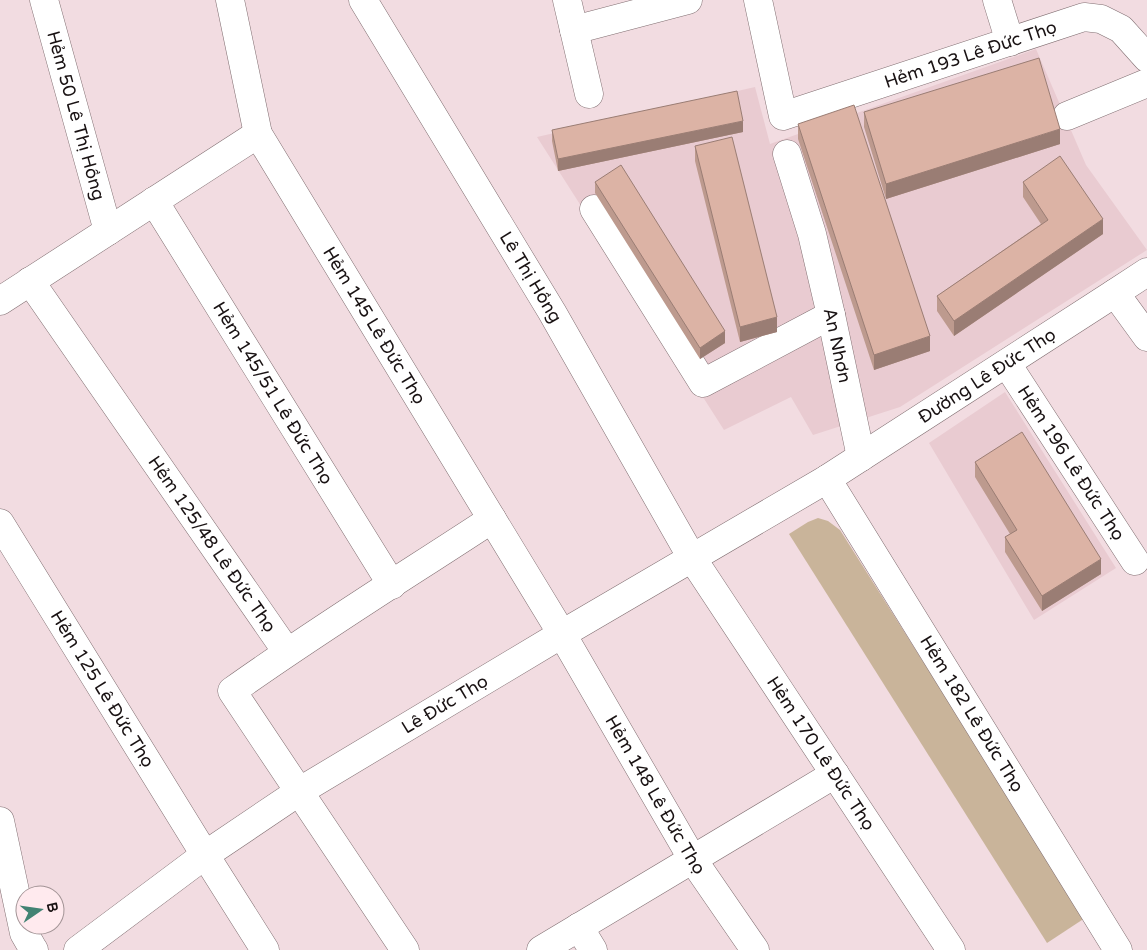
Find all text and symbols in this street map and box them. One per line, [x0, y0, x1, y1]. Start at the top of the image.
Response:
street label: Hẻm 193 Lê Đức Thọ [881, 16, 1060, 93]
street label: Hẻm 50 Lê Thị Hồng [42, 28, 110, 203]
street label: Lê Thị Hồng [495, 227, 567, 327]
street label: Hẻm 145 Lê Đức Thọ [318, 243, 431, 408]
street label: Hẻm 145/51 Lê Đức Thọ [208, 298, 338, 489]
street label: An Nhơn [819, 306, 856, 385]
street label: Đường Lê Đức Thọ [914, 323, 1060, 428]
street label: Hẻm 196 Lê Đức Thọ [1013, 381, 1130, 545]
street label: Hẻm 125/48 Lê Đức Thọ [143, 452, 281, 637]
street label: Hẻm 125 Lê Đức Thọ [46, 606, 159, 771]
street label: Hẻm 182 Lê Đức Thọ [915, 631, 1029, 796]
street label: Lê Đức Thọ [398, 670, 492, 739]
street label: Hẻm 170 Lê Đức Thọ [762, 672, 880, 835]
street label: Hẻm 148 Lê Đức Thọ [601, 711, 711, 879]
north arrow [15, 885, 65, 935]
text: B [43, 901, 62, 914]

